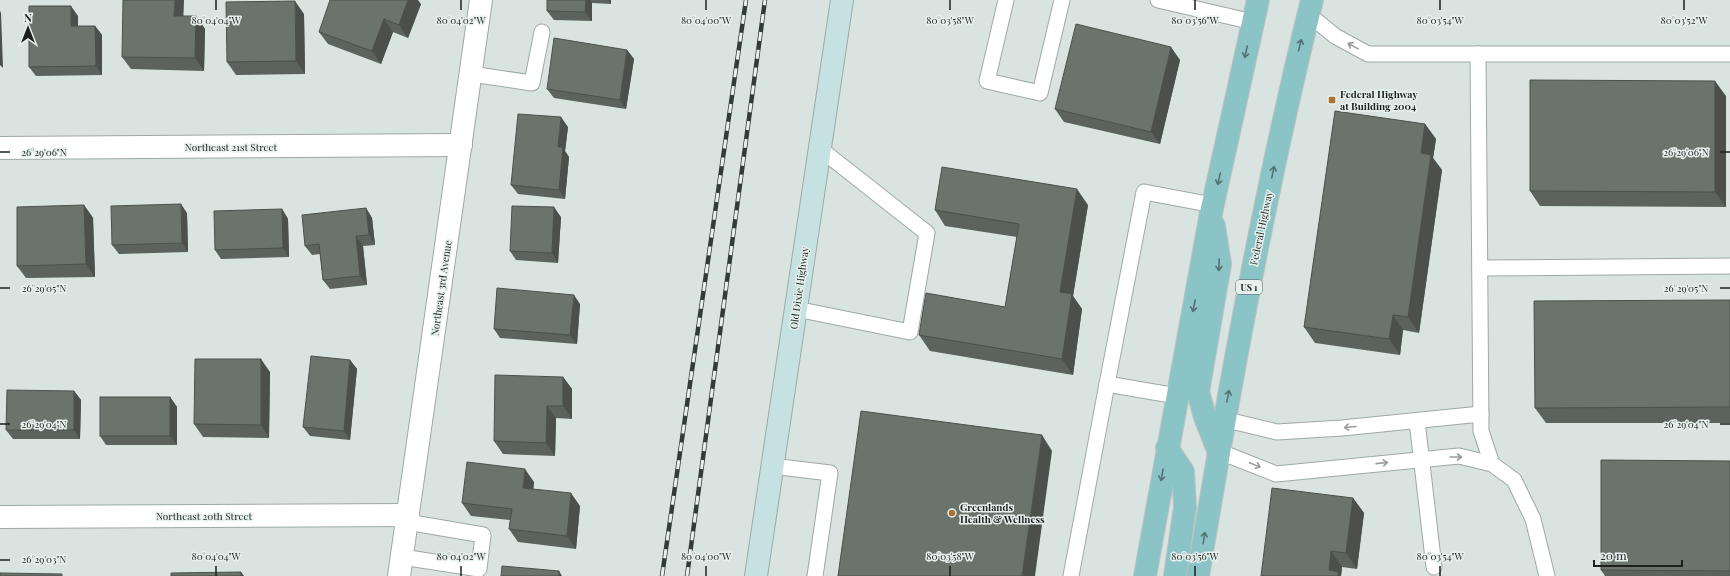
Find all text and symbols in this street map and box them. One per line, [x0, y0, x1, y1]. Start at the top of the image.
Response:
north arrow [8, 8, 48, 48]
text: N [24, 10, 32, 25]
text: 80°04'04"W [191, 13, 241, 27]
text: 80°04'02"W [436, 13, 486, 27]
text: 80°04'00"W [681, 13, 732, 27]
text: 80°03'58"W [926, 13, 975, 27]
text: 80°03'56"W [1171, 13, 1220, 27]
text: 80°03'54"W [1417, 13, 1464, 27]
text: 80°03'52"W [1661, 13, 1708, 27]
one-way arrow [1297, 39, 1305, 52]
one-way arrow [1347, 41, 1359, 49]
one-way arrow [1242, 45, 1250, 58]
place label: Federal Highway at Building 2004 [1340, 87, 1418, 113]
marker: Federal Highway at Building 2004 [1327, 95, 1337, 105]
street label: Northeast 21st Street [185, 140, 278, 154]
text: 26°29'06"N [21, 145, 67, 159]
text: 26°29'06"N [1663, 145, 1709, 159]
one-way arrow [1270, 166, 1278, 179]
one-way arrow [1214, 172, 1222, 185]
street label: Federal Highway [1246, 190, 1276, 266]
street label: Northeast 3rd Avenue [427, 239, 455, 337]
street label: Old Dixie Highway [786, 246, 812, 330]
one-way arrow [1215, 258, 1223, 271]
road number: US 1 [1236, 280, 1262, 294]
text: 26°29'05"N [22, 281, 66, 295]
text: 26°29'05"N [1664, 281, 1708, 295]
one-way arrow [1189, 299, 1197, 312]
one-way arrow [1224, 389, 1232, 402]
text: 26°29'04"N [21, 417, 67, 431]
text: 26°29'04"N [1663, 417, 1709, 431]
one-way arrow [1344, 423, 1357, 431]
one-way arrow [1450, 453, 1463, 461]
one-way arrow [1376, 459, 1389, 467]
one-way arrow [1248, 462, 1260, 470]
one-way arrow [1158, 469, 1166, 482]
place label: Greenlands Health & Wellness [960, 500, 1045, 526]
marker: Greenlands Health & Wellness [947, 508, 957, 518]
street label: Northeast 20th Street [156, 509, 253, 523]
one-way arrow [1200, 531, 1208, 544]
scale bar [1594, 542, 1682, 568]
text: 20 m [1600, 547, 1627, 563]
text: 80°04'04"W [191, 549, 241, 563]
text: 80°04'02"W [436, 549, 486, 563]
text: 80°04'00"W [681, 549, 732, 563]
text: 80°03'58"W [926, 549, 975, 563]
text: 80°03'56"W [1171, 549, 1220, 563]
text: 80°03'54"W [1417, 549, 1464, 563]
text: 26°29'03"N [22, 552, 66, 566]

